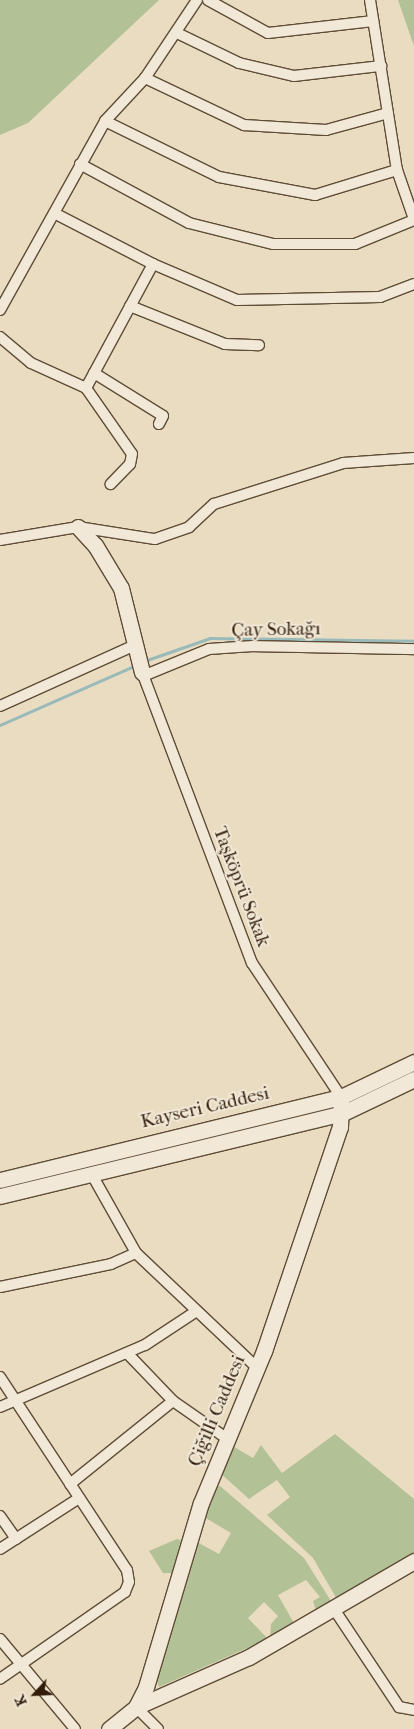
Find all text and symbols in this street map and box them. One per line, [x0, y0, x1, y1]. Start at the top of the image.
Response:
street label: Çay Sokağı [231, 618, 321, 642]
street label: Taşköprü Sokak [208, 824, 274, 950]
street label: Kayseri Caddesi [139, 1082, 271, 1134]
street label: Çiğilli Caddesi [183, 1352, 251, 1470]
north arrow [10, 1669, 60, 1719]
text: K [11, 1692, 31, 1709]

